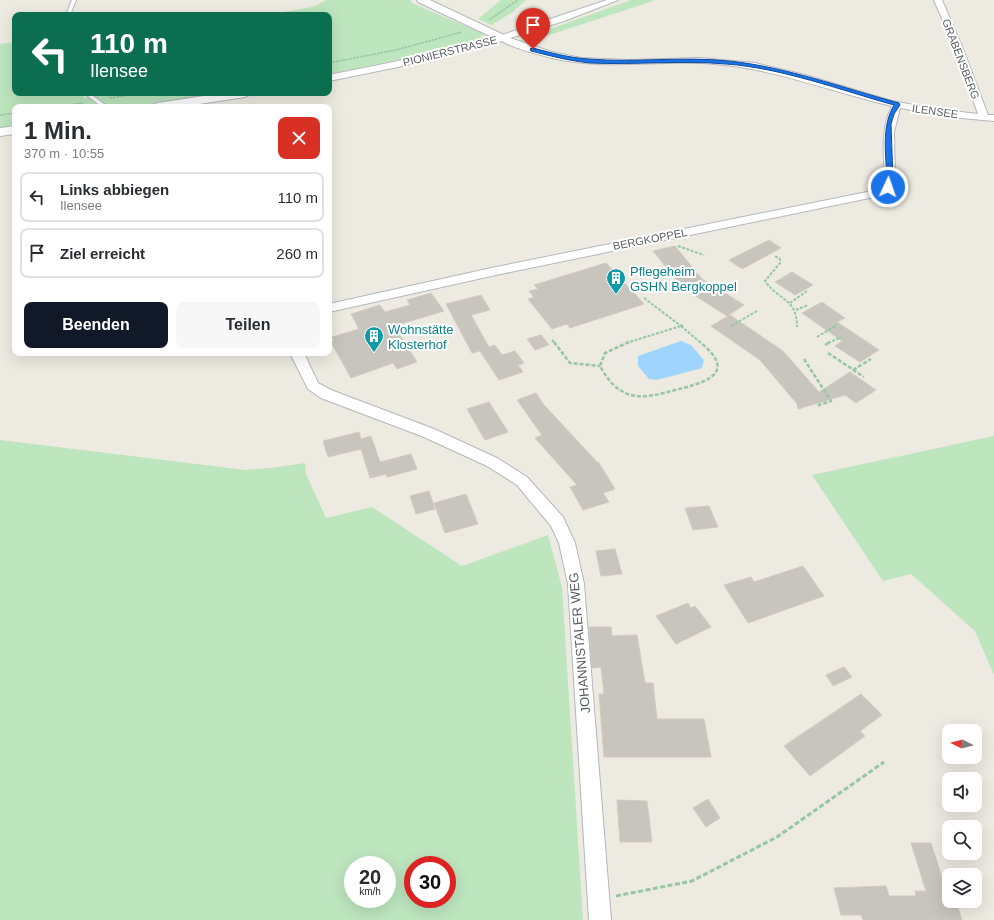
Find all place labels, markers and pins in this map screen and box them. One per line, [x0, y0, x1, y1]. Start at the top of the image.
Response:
pin [516, 8, 550, 49]
place label: Pflegeheim GSHN Bergkoppel [630, 264, 737, 294]
building icon: Pflegeheim GSHN Bergkoppel [605, 267, 627, 295]
place label: Wohnstätte Klosterhof [388, 322, 454, 352]
building icon: Wohnstätte Klosterhof [363, 325, 385, 353]

